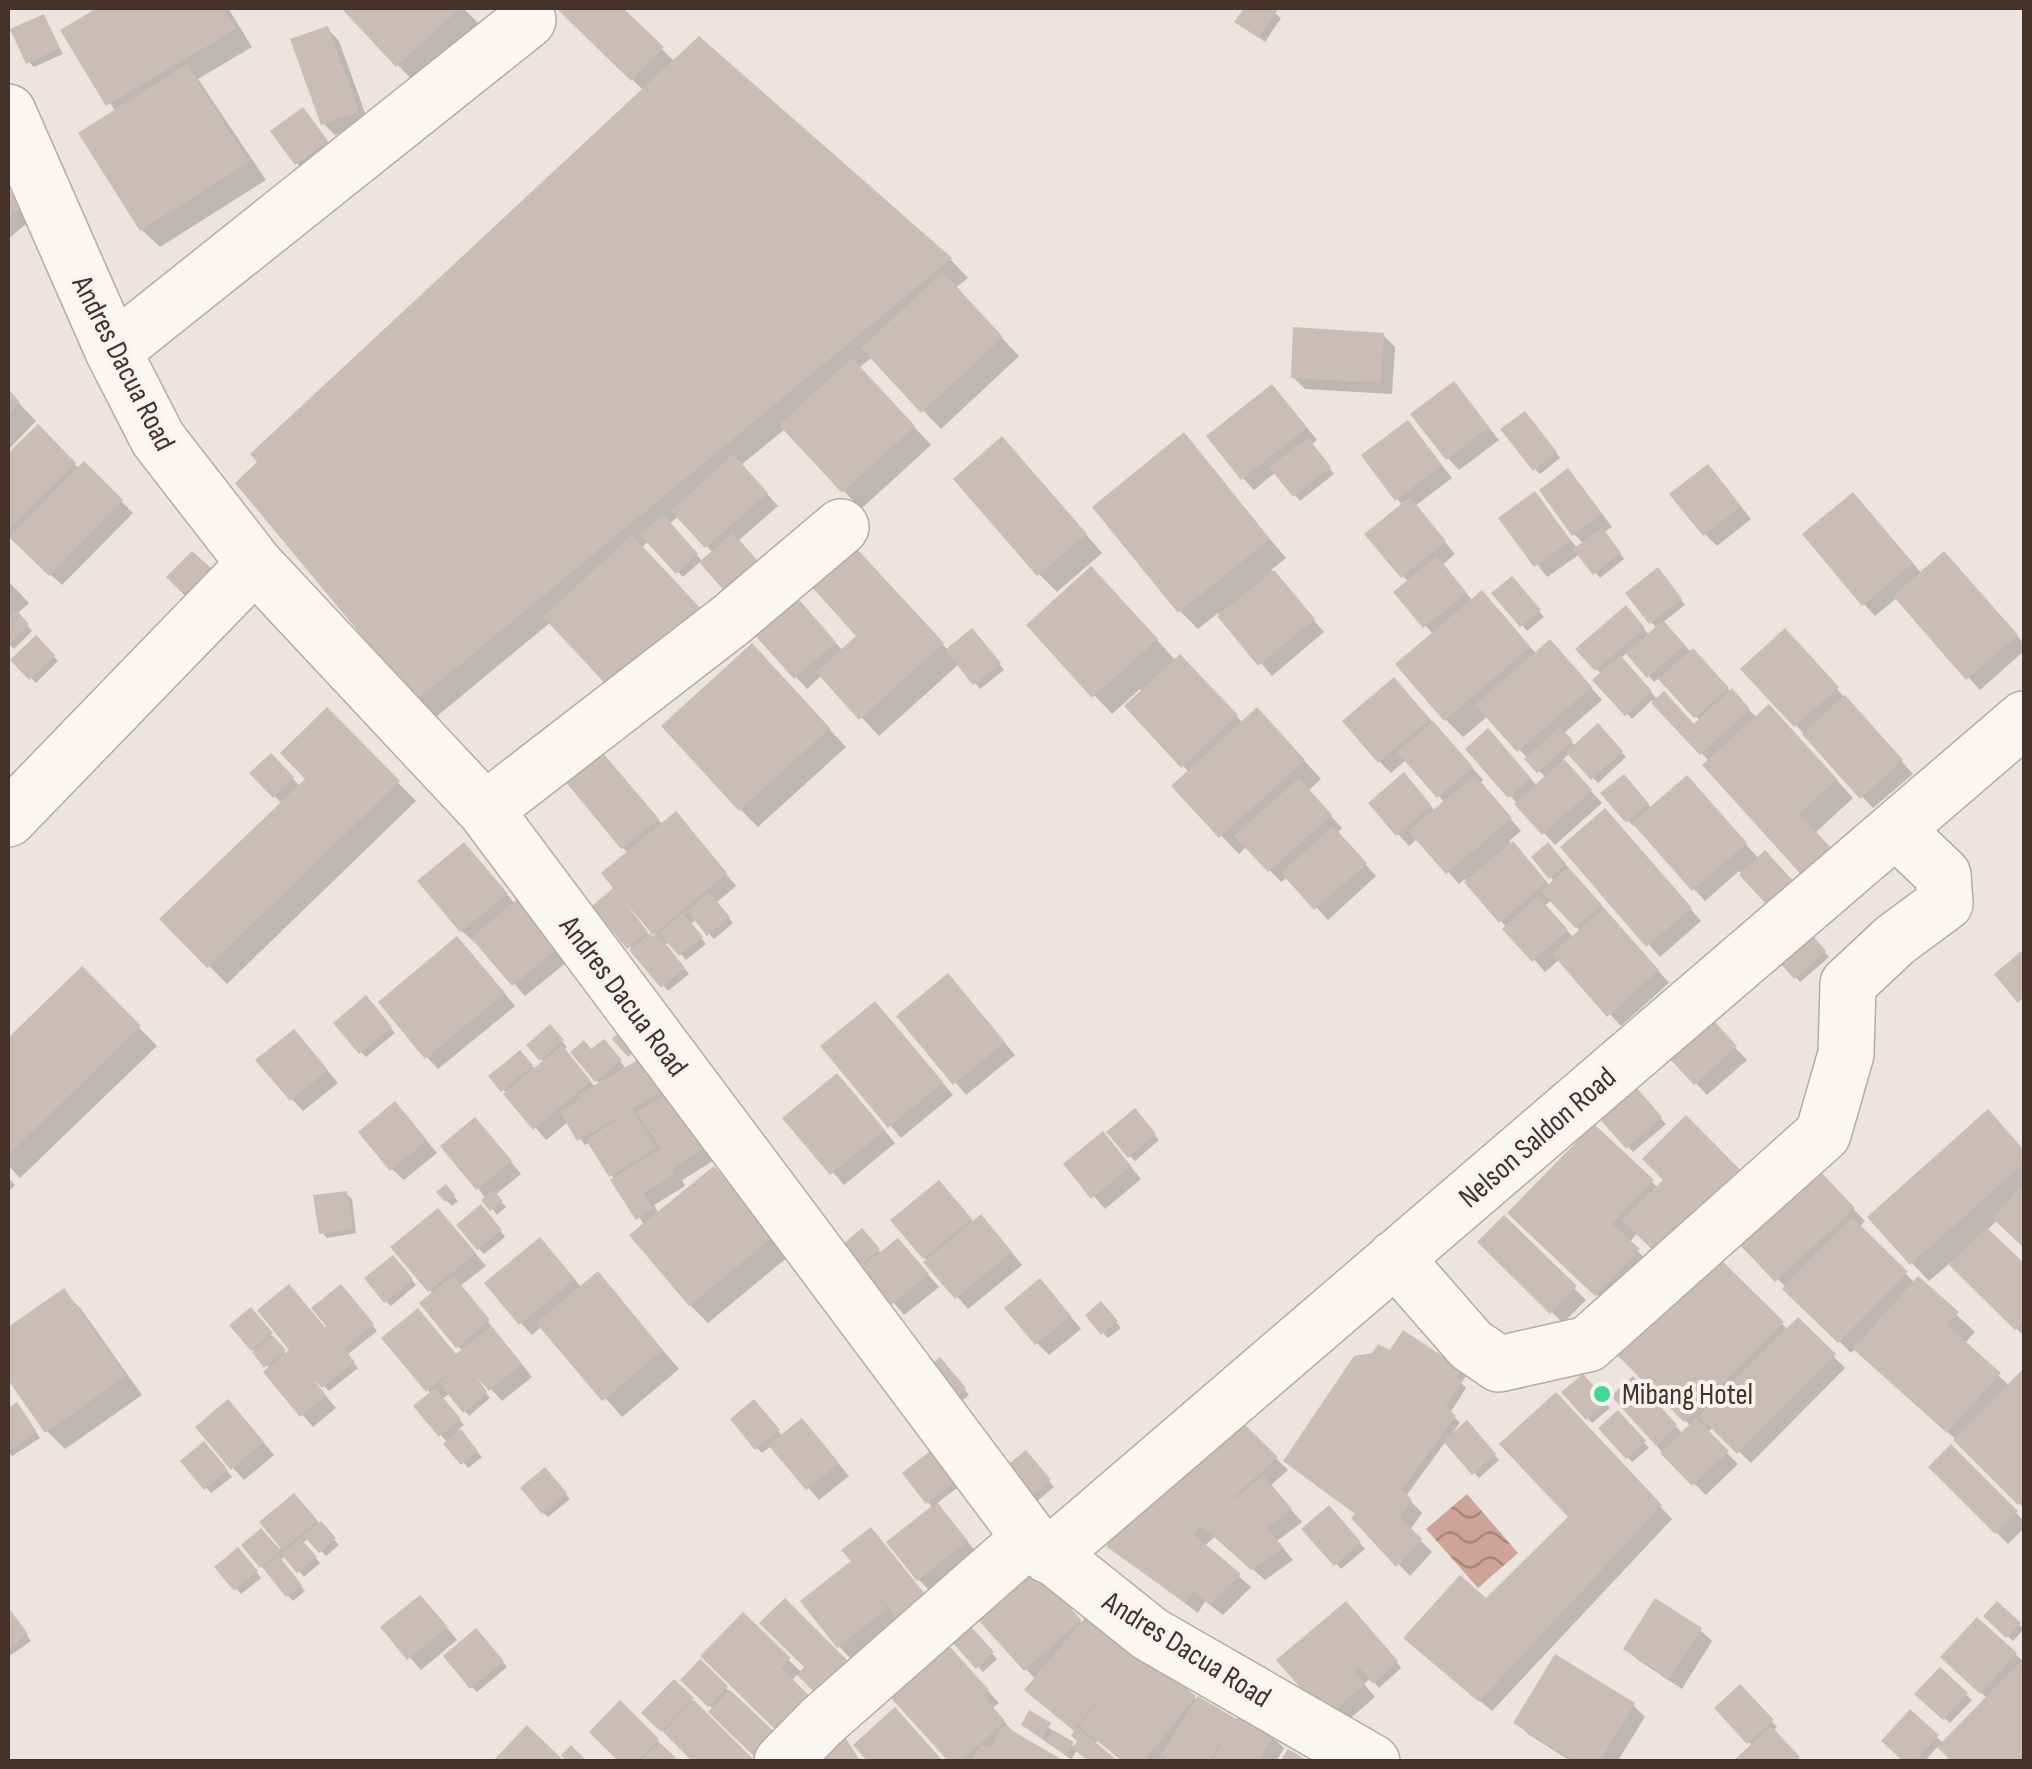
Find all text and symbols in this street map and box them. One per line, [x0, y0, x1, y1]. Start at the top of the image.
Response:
street label: Andres Dacua Road [63, 269, 183, 457]
street label: Andres Dacua Road [551, 909, 695, 1084]
street label: Nelson Saldon Road [1452, 1060, 1624, 1216]
place label: Mibang Hotel [1622, 1377, 1753, 1413]
marker: Mibang Hotel [1591, 1383, 1613, 1405]
street label: Andres Dacua Road [1095, 1583, 1277, 1716]

